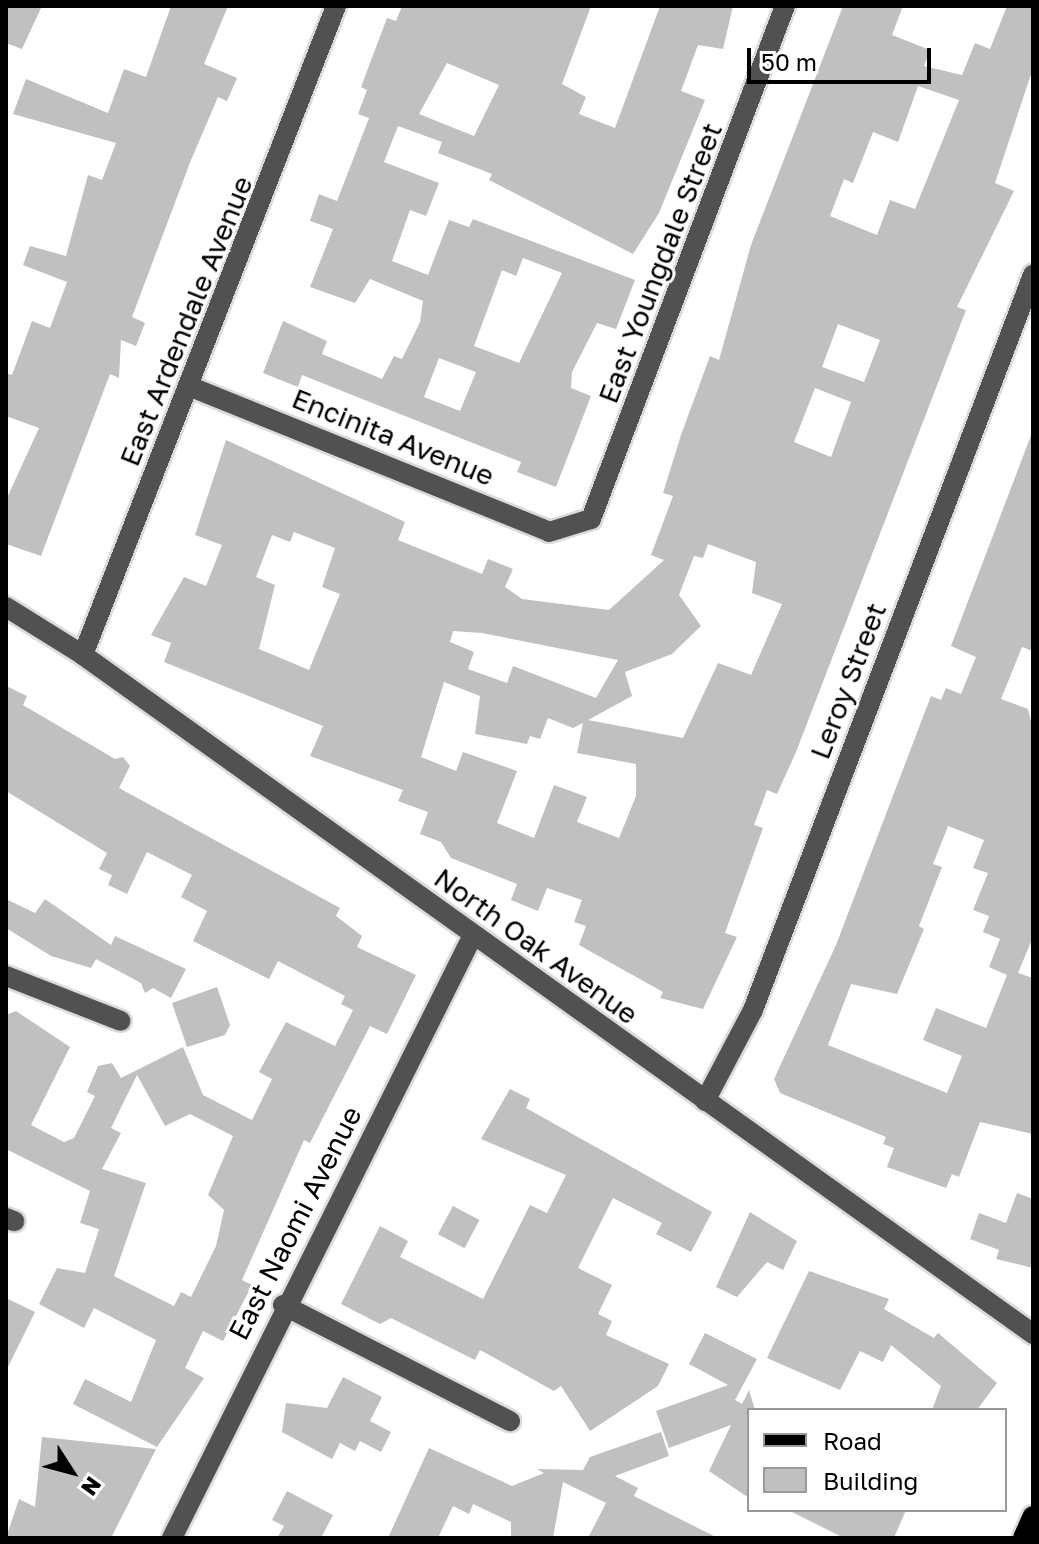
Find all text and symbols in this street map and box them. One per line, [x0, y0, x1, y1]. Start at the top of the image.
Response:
scale bar [751, 32, 935, 82]
text: 50 m [761, 47, 817, 76]
street label: East Youngdale Street [591, 118, 729, 408]
street label: East Ardendale Avenue [112, 171, 260, 471]
street label: Encinita Avenue [287, 381, 499, 493]
street label: Leroy Street [803, 598, 893, 764]
street label: North Oak Avenue [428, 861, 644, 1031]
street label: East Naomi Avenue [222, 1101, 368, 1345]
legend [747, 1408, 1007, 1512]
text: Road [823, 1426, 882, 1455]
north arrow [32, 1432, 112, 1512]
text: Building [823, 1466, 918, 1495]
text: N [76, 1472, 108, 1501]

